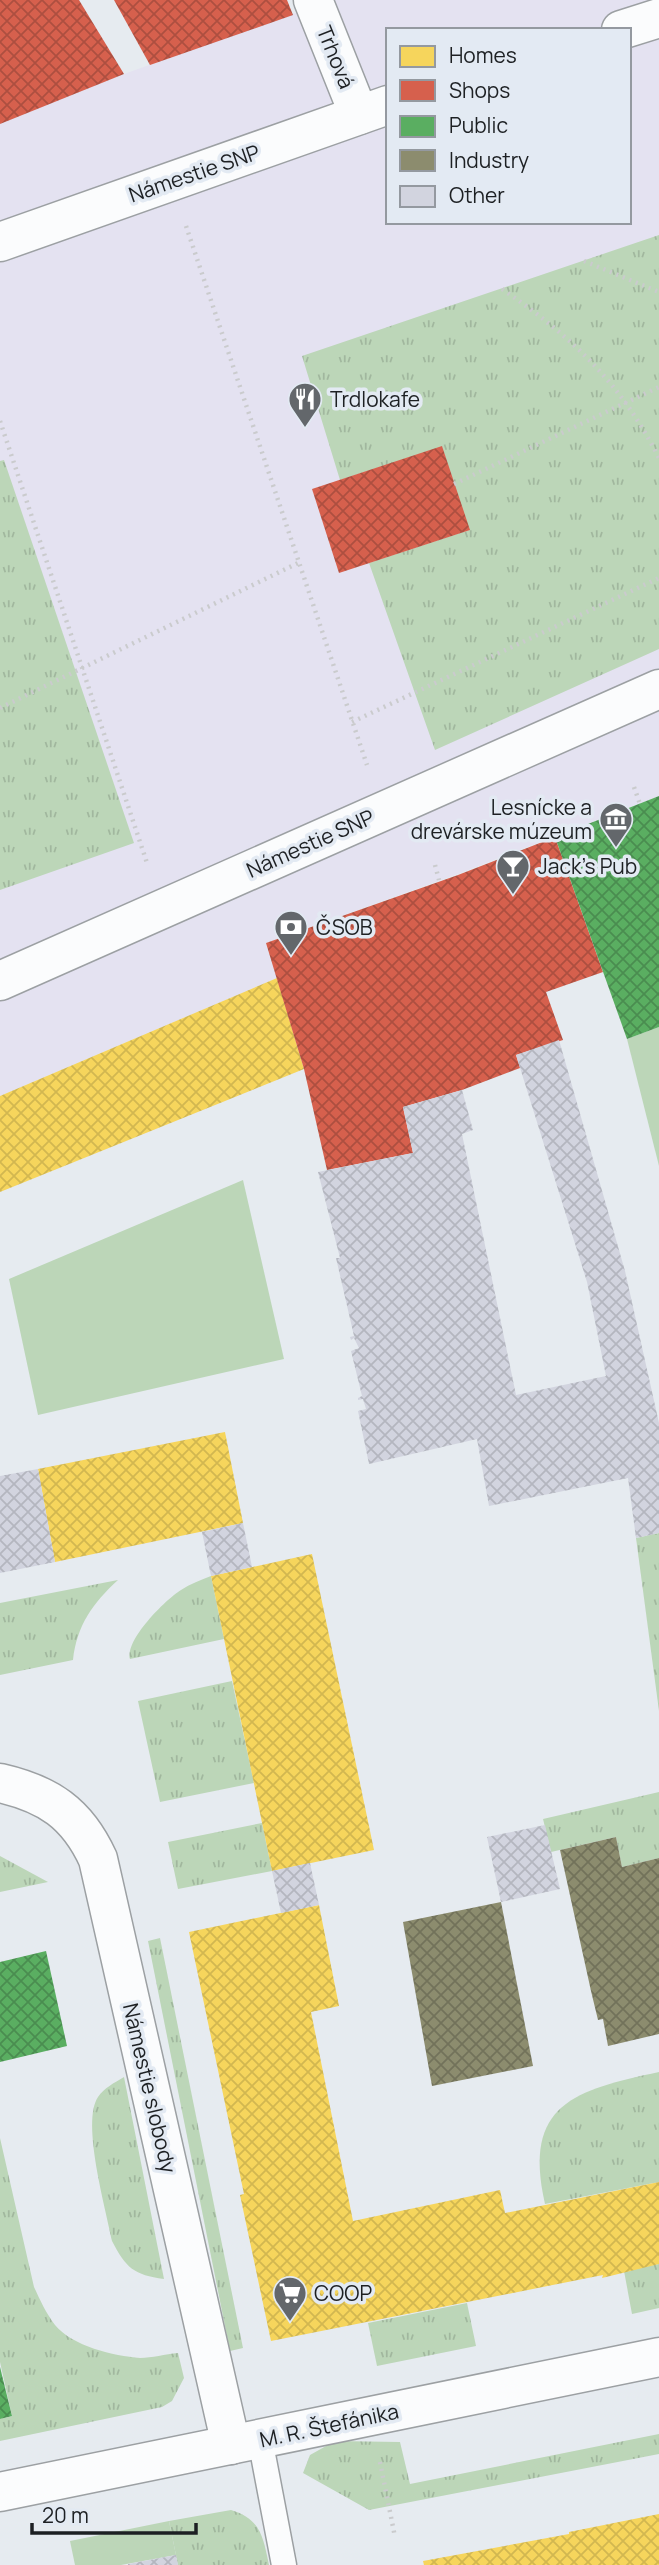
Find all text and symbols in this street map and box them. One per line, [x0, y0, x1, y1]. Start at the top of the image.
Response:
street label: Trhová [311, 22, 361, 92]
legend [386, 28, 631, 224]
text: Homes [449, 41, 517, 69]
text: Shops [449, 76, 510, 104]
text: Public [449, 111, 508, 139]
street label: Námestie SNP [125, 137, 264, 209]
text: Industry [449, 146, 529, 174]
text: Other [449, 181, 505, 209]
restaurant icon: Trdlokafe [286, 380, 324, 429]
place label: Trdlokafe [330, 385, 420, 413]
place label: Lesnícke a drevárske múzeum [411, 793, 592, 845]
museum icon: Lesnícke a drevárske múzeum [597, 800, 635, 849]
street label: Námestie SNP [242, 802, 378, 884]
bar icon: Jack's Pub [494, 847, 532, 896]
place label: Jack's Pub [538, 852, 637, 880]
bank icon: ČSOB [272, 908, 310, 957]
place label: ČSOB [316, 913, 373, 941]
street label: Námestie slobody [117, 2000, 183, 2176]
supermarket icon: COOP [271, 2274, 309, 2323]
place label: COOP [314, 2279, 372, 2307]
street label: M. R. Štefánika [257, 2397, 401, 2453]
scale bar [32, 2492, 196, 2536]
text: 20 m [42, 2501, 89, 2529]

